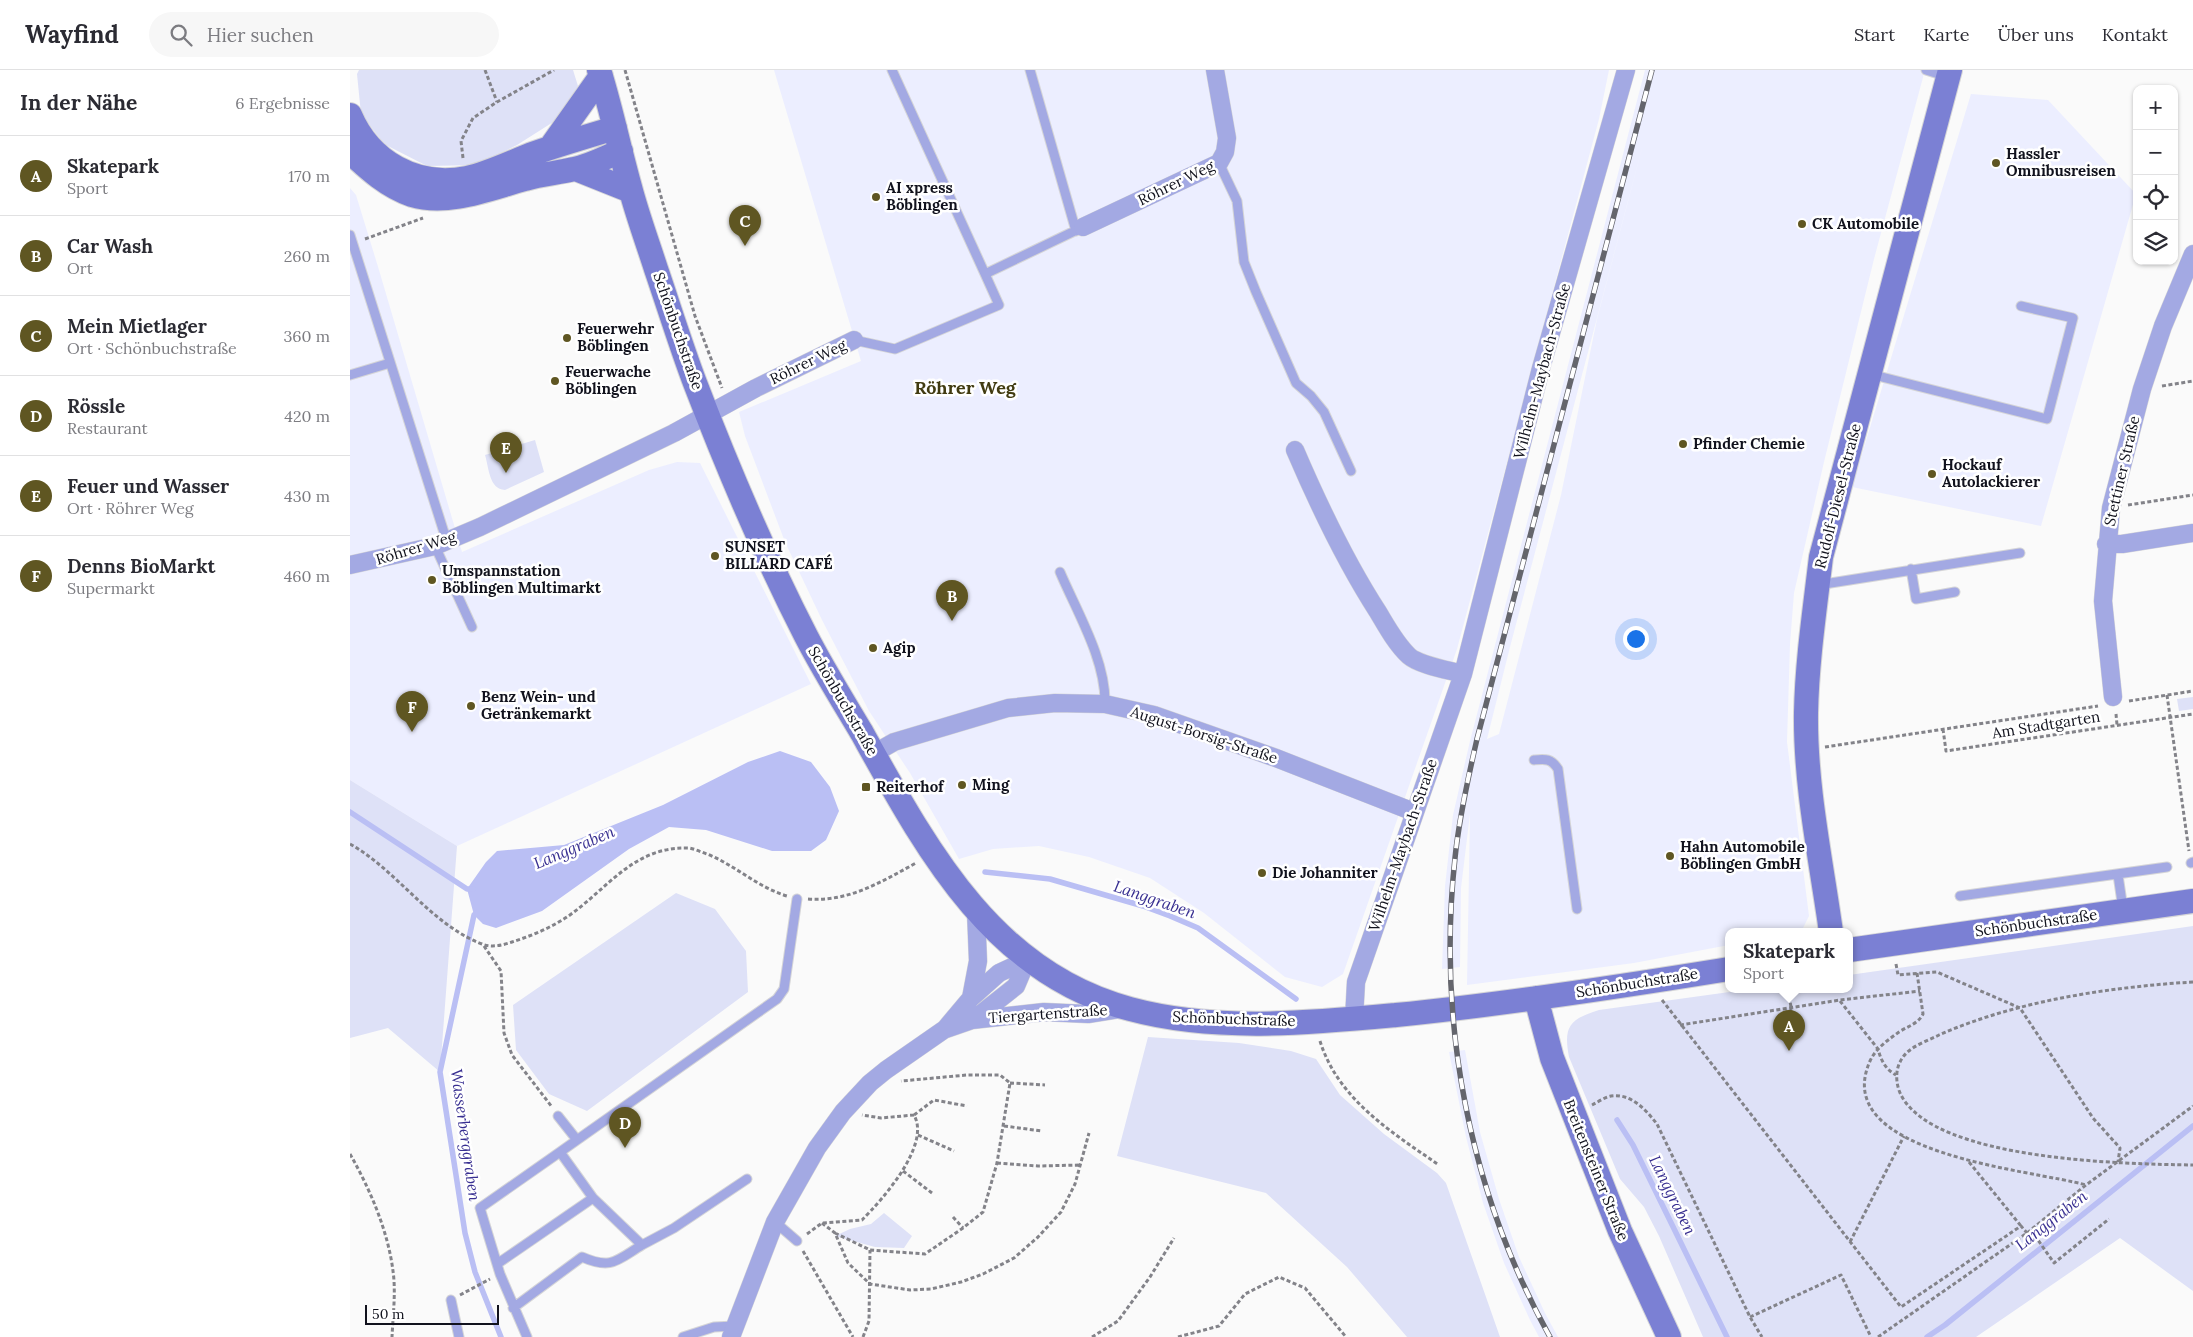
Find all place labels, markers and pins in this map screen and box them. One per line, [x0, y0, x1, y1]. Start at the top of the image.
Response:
place label: Hassler Omnibusreisen [2006, 144, 2116, 180]
marker: Hassler Omnibusreisen [1990, 157, 2002, 169]
place label: AI xpress Böblingen [886, 178, 958, 214]
marker: AI xpress Böblingen [870, 191, 882, 203]
pin: C [729, 205, 761, 246]
place label: CK Automobile [1812, 214, 1919, 233]
marker: CK Automobile [1796, 218, 1808, 230]
place label: Feuerwehr Böblingen [577, 319, 655, 355]
marker: Feuerwehr Böblingen [561, 332, 573, 344]
place label: Feuerwache Böblingen [565, 362, 651, 398]
marker: Feuerwache Böblingen [549, 375, 561, 387]
pin: E [490, 432, 522, 473]
place label: Pfinder Chemie [1693, 434, 1805, 453]
marker: Pfinder Chemie [1677, 438, 1689, 450]
place label: Hockauf Autolackierer [1942, 455, 2041, 491]
marker: Hockauf Autolackierer [1926, 468, 1938, 480]
place label: SUNSET BILLARD CAFÉ [725, 537, 833, 573]
marker: SUNSET BILLARD CAFÉ [709, 550, 721, 562]
place label: Umspannstation Böblingen Multimarkt [442, 561, 602, 597]
marker: Umspannstation Böblingen Multimarkt [426, 574, 438, 586]
pin: B [936, 580, 968, 621]
place label: Agip [883, 638, 916, 657]
marker: Agip [867, 642, 879, 654]
place label: Benz Wein- und Getränkemarkt [481, 687, 596, 723]
pin: F [396, 691, 428, 732]
marker: Benz Wein- und Getränkemarkt [465, 700, 477, 712]
place label: Ming [972, 775, 1010, 794]
place label: Reiterhof [876, 777, 945, 796]
marker: Ming [956, 779, 968, 791]
marker: Reiterhof [860, 781, 872, 793]
place label: Hahn Automobile Böblingen GmbH [1680, 837, 1805, 873]
marker: Hahn Automobile Böblingen GmbH [1664, 850, 1676, 862]
place label: Die Johanniter [1272, 863, 1378, 882]
marker: Die Johanniter [1256, 867, 1268, 879]
pin: A [1773, 1010, 1805, 1051]
pin: D [609, 1107, 641, 1148]

